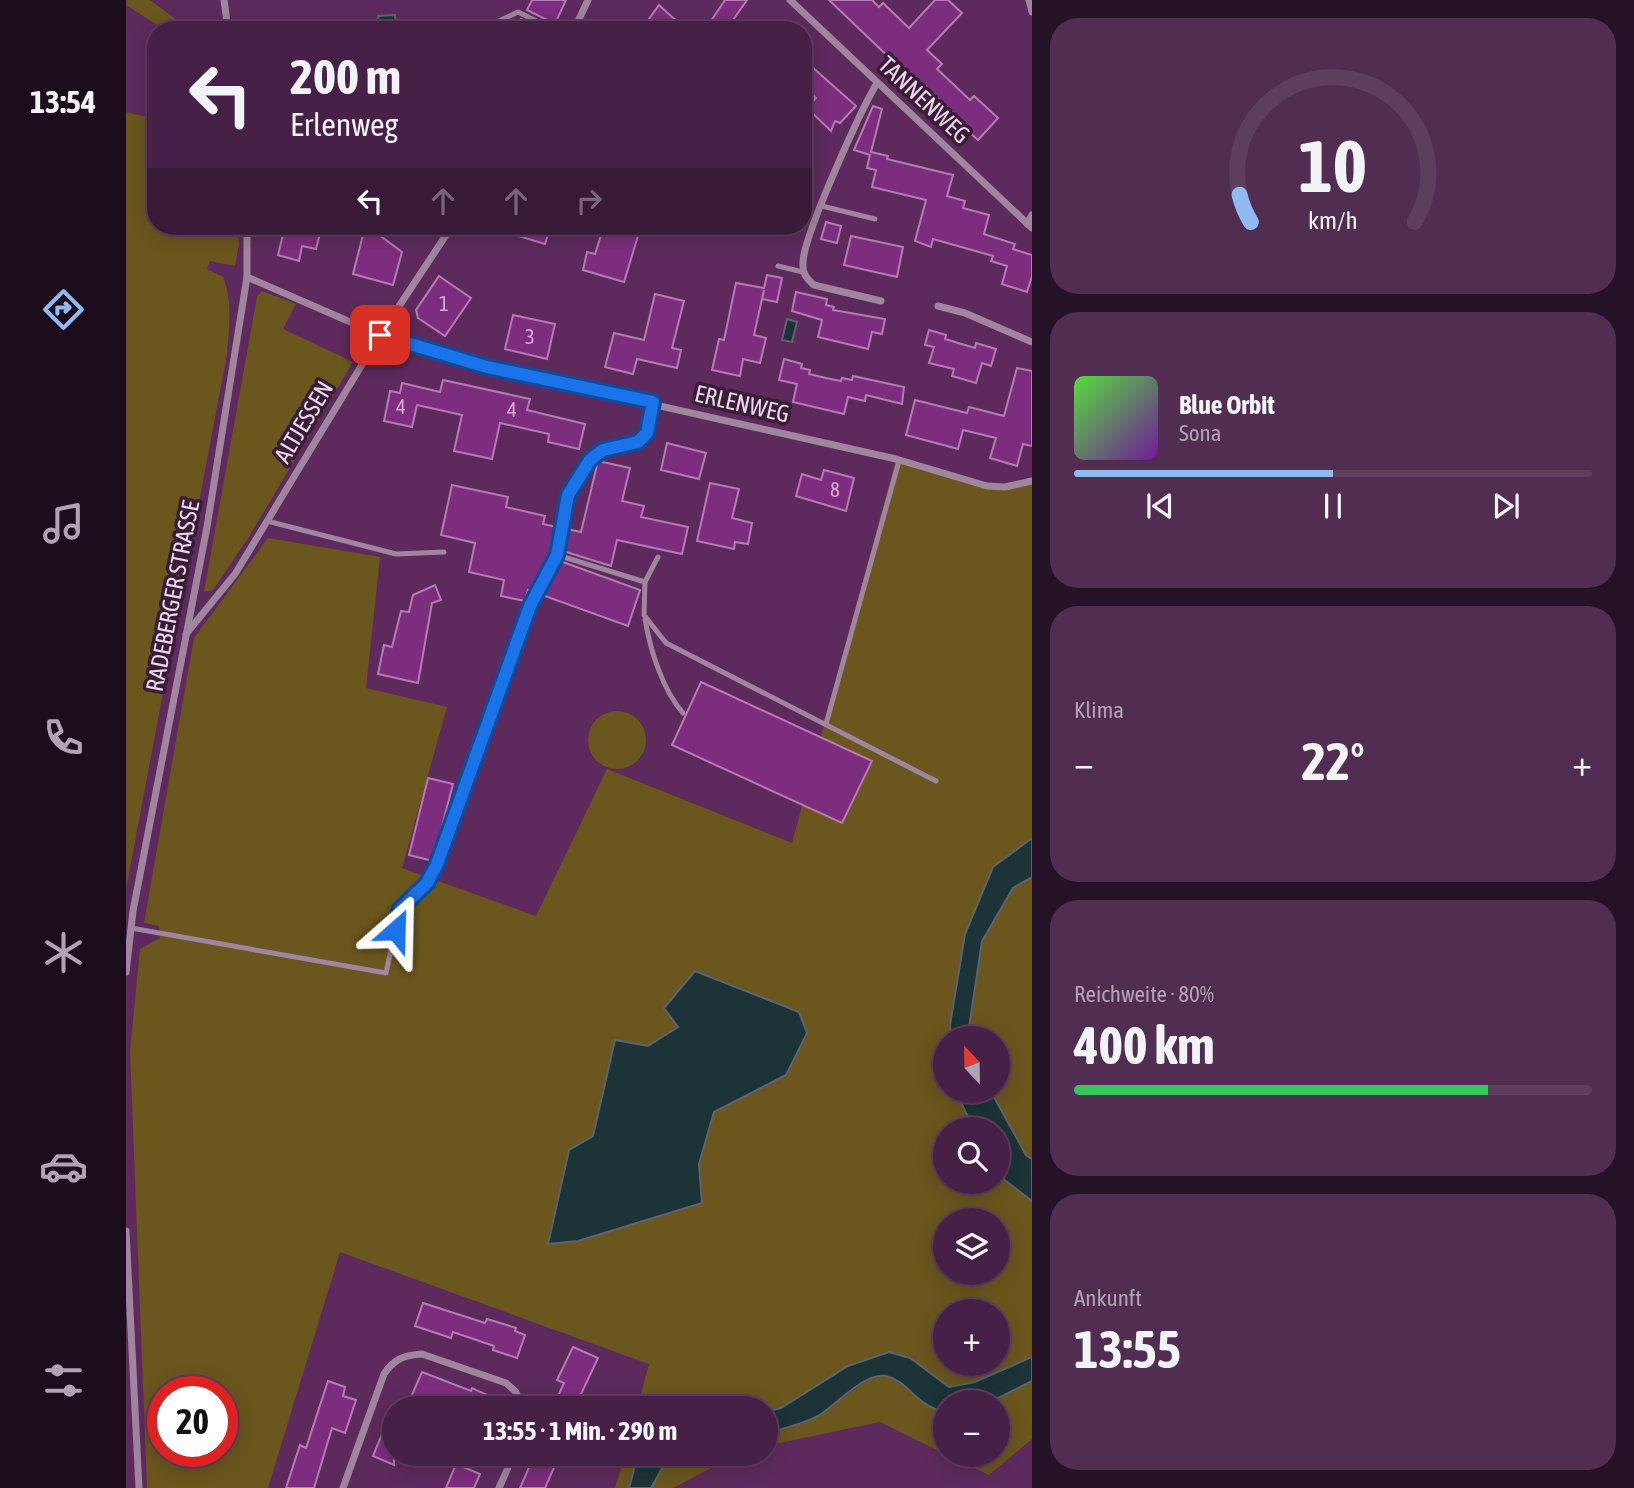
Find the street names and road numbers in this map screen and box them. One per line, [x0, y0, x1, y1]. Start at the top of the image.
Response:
street label: TANNENWEG [873, 51, 975, 149]
street label: ALTJESSEN [269, 376, 338, 467]
street label: ERLENWEG [692, 380, 792, 427]
street label: RADEBERGER STRASSE [141, 498, 204, 694]

